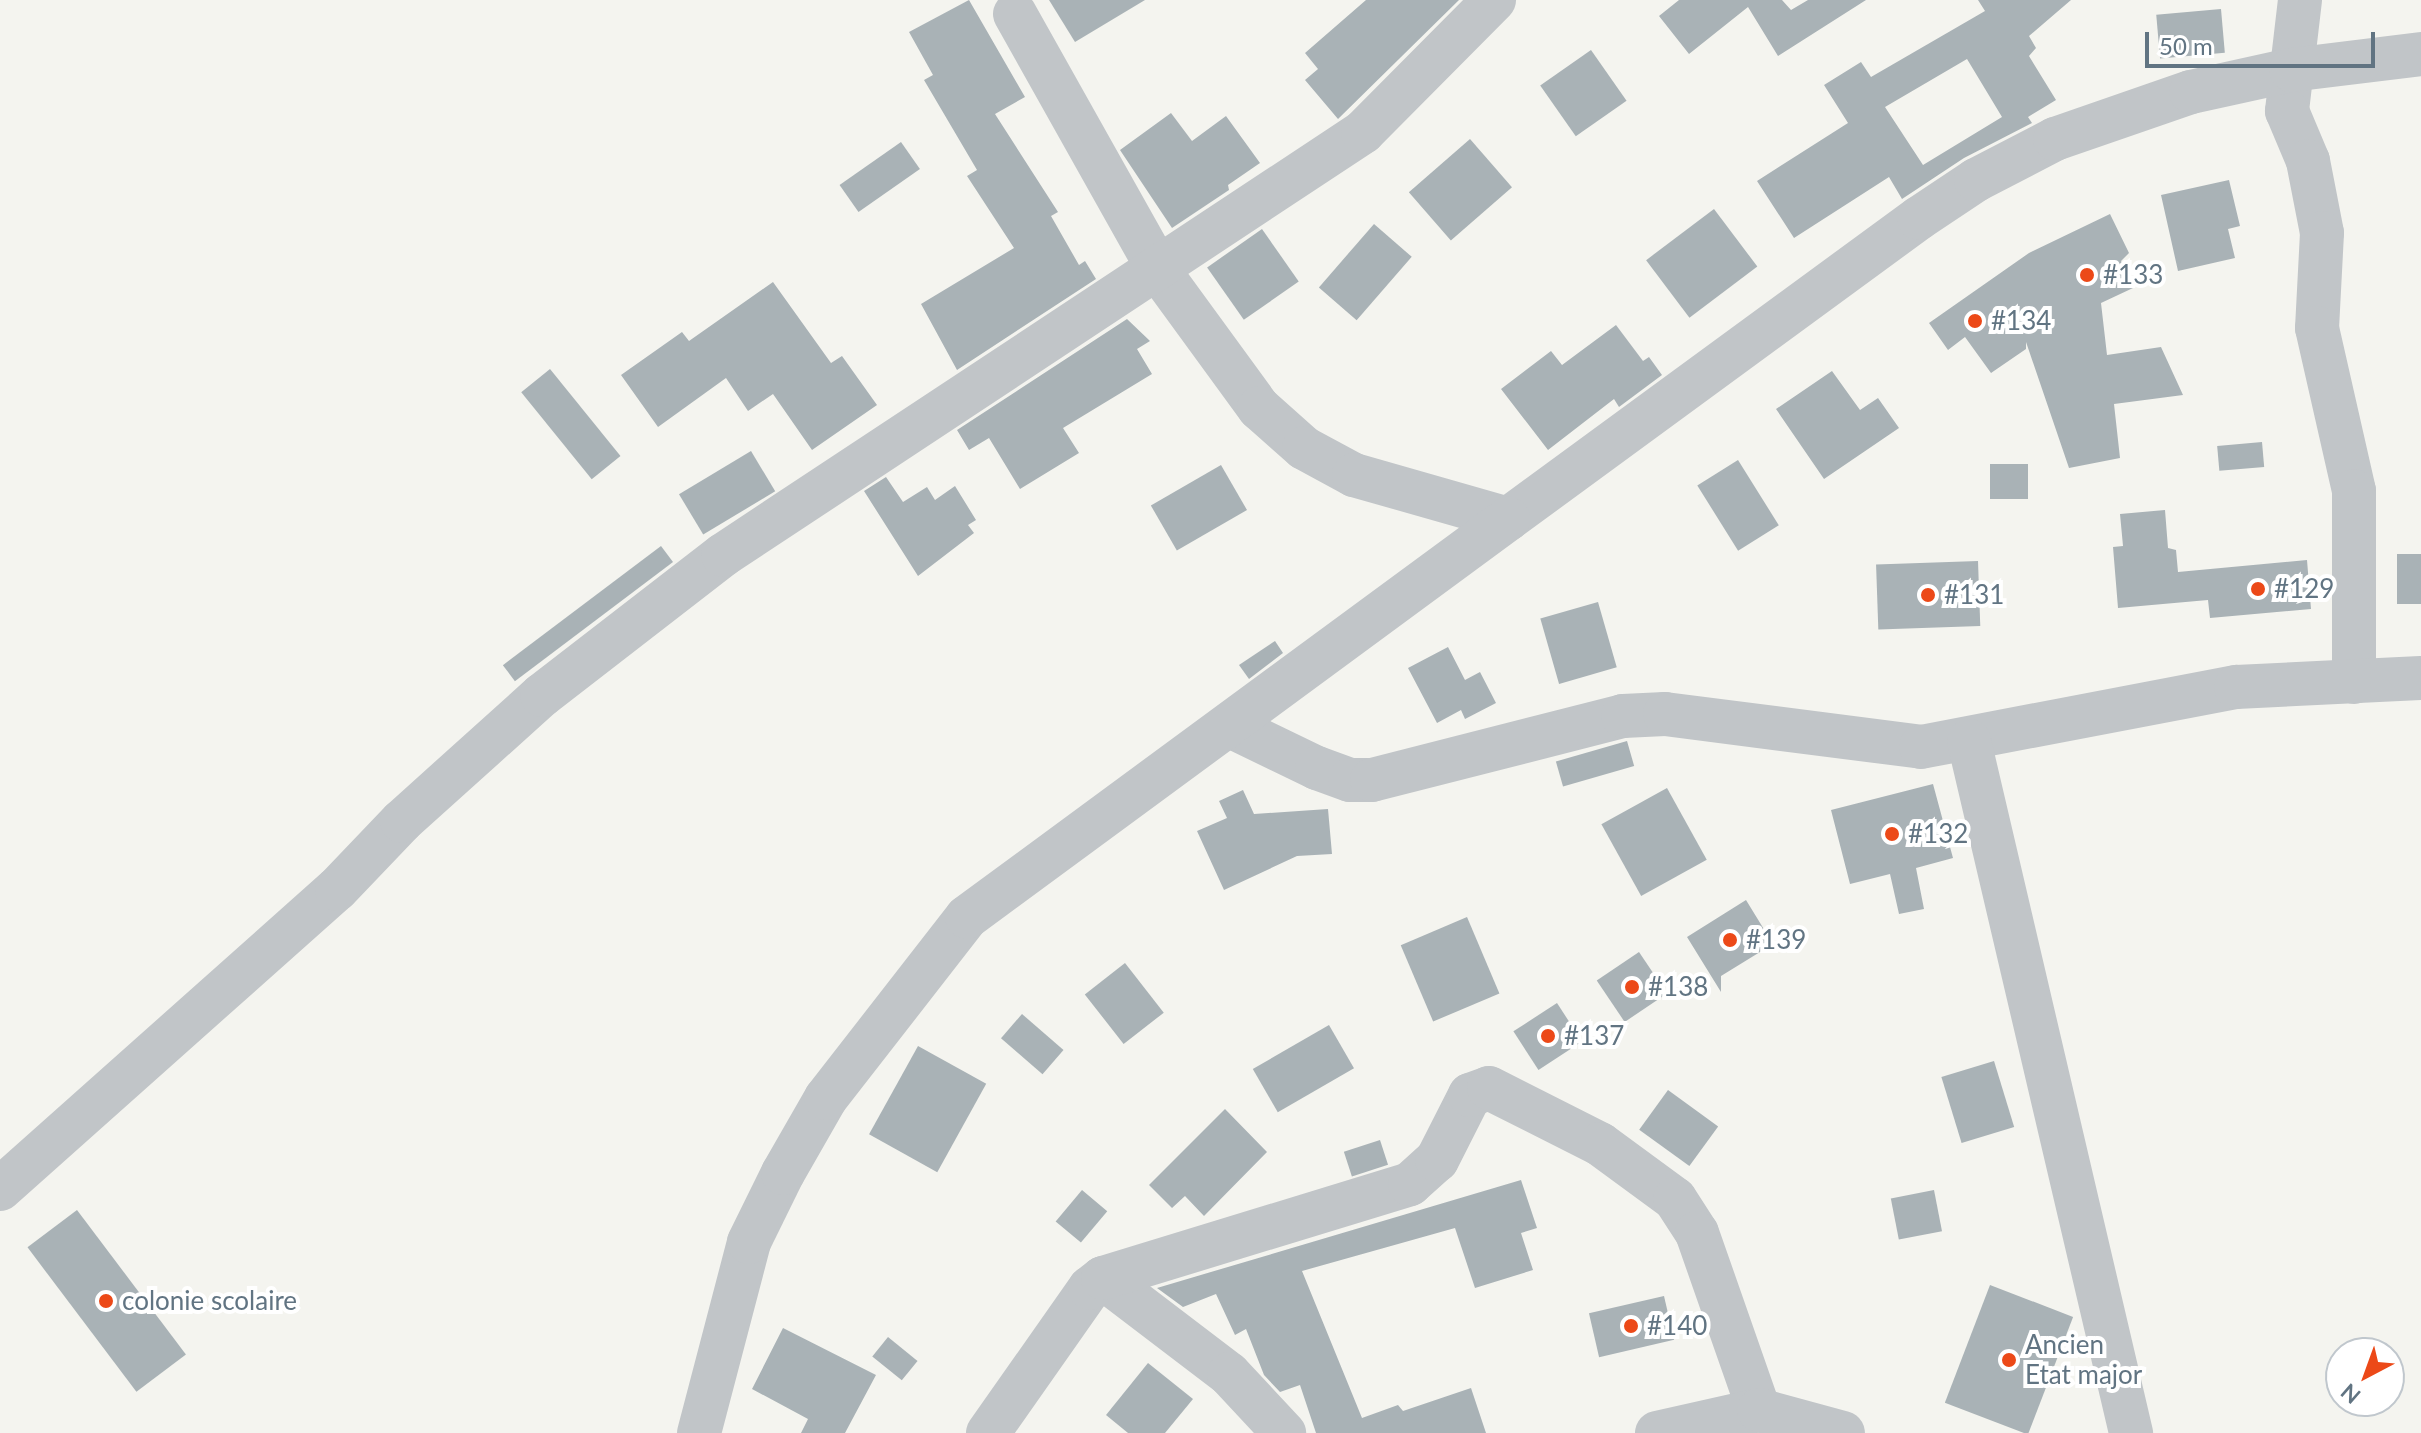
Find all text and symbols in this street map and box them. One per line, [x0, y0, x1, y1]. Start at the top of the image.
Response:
scale bar [2149, 16, 2379, 66]
text: 50 m [2159, 31, 2213, 60]
place label: #133 [2103, 259, 2163, 291]
marker: #133 [2078, 266, 2096, 284]
place label: #134 [1991, 305, 2051, 337]
marker: #134 [1966, 312, 1984, 330]
place label: #129 [2274, 573, 2334, 605]
place label: #131 [1944, 579, 2004, 611]
marker: #129 [2249, 580, 2267, 598]
marker: #131 [1919, 586, 1937, 604]
place label: #132 [1908, 818, 1968, 850]
marker: #132 [1883, 825, 1901, 843]
place label: #139 [1746, 924, 1806, 956]
marker: #139 [1721, 931, 1739, 949]
place label: #138 [1648, 971, 1708, 1003]
marker: #138 [1623, 978, 1641, 996]
place label: #137 [1564, 1020, 1624, 1052]
marker: #137 [1539, 1027, 1557, 1045]
place label: colonie scolaire [122, 1285, 297, 1317]
marker: colonie scolaire [97, 1292, 115, 1310]
place label: #140 [1647, 1310, 1707, 1342]
marker: #140 [1622, 1317, 1640, 1335]
place label: Ancien Etat major [2025, 1329, 2142, 1390]
north arrow [2325, 1337, 2405, 1417]
marker: Ancien Etat major [2000, 1351, 2018, 1369]
text: N [2335, 1378, 2365, 1410]

